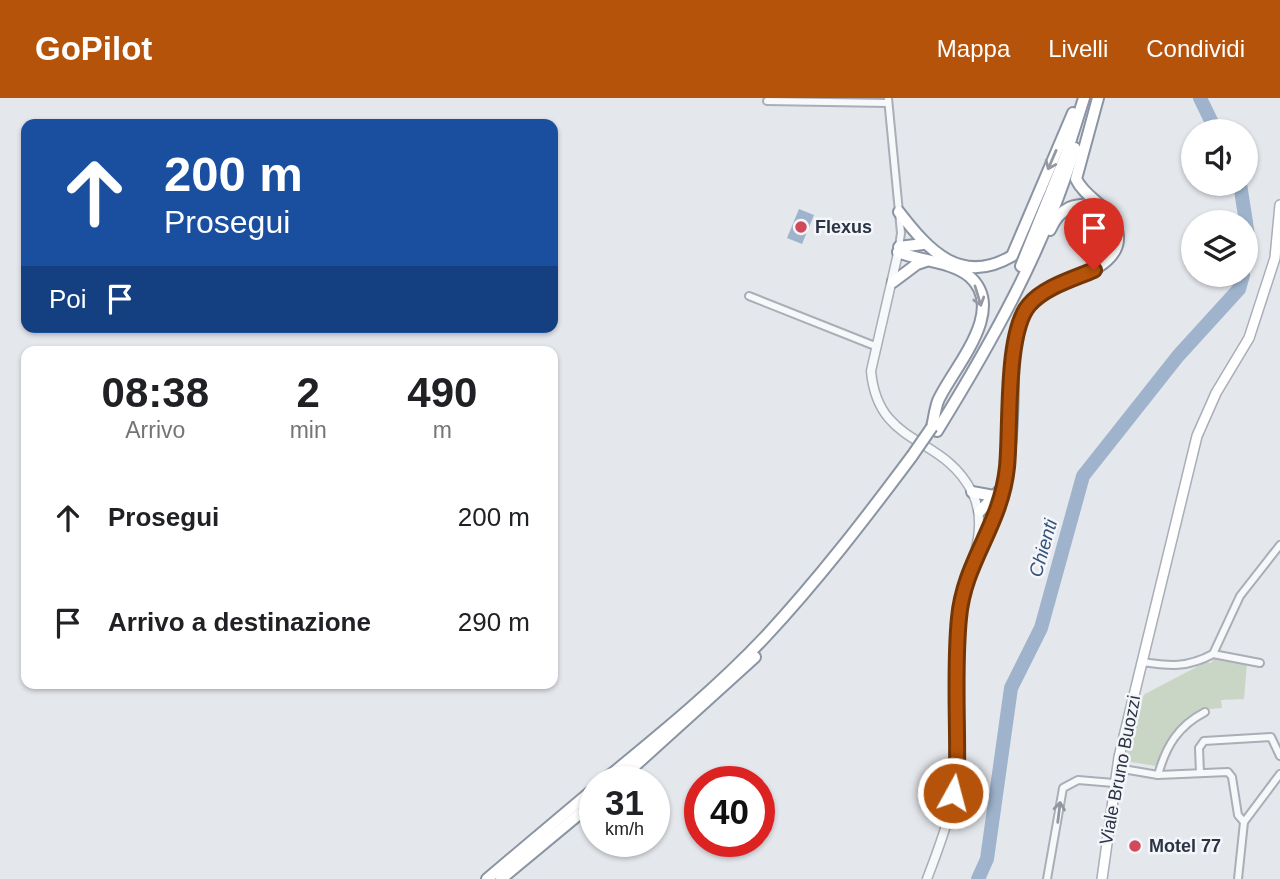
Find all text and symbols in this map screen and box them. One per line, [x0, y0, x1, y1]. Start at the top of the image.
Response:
text: GoPilot [35, 30, 152, 67]
text: Mappa [937, 35, 1010, 62]
text: Livelli [1048, 35, 1108, 62]
text: Condividi [1146, 35, 1245, 62]
map controls [1181, 119, 1258, 287]
button: sound [1181, 119, 1258, 196]
icon: ahead [49, 147, 140, 238]
text: 200 m [164, 147, 303, 201]
one-way arrow [1044, 149, 1057, 170]
pin [1064, 198, 1124, 270]
text: Prosegui [164, 204, 290, 240]
icon: arrive [1075, 209, 1113, 247]
button: layers [1181, 210, 1258, 287]
place label: Flexus [815, 217, 872, 237]
marker: Flexus [793, 219, 809, 235]
icon: arrive [101, 280, 139, 318]
text: Poi [49, 284, 87, 314]
one-way arrow [973, 285, 986, 307]
text: 08:38 [102, 369, 209, 416]
text: 2 [296, 369, 320, 416]
text: 490 [407, 369, 477, 416]
text: Arrivo [125, 417, 185, 443]
text: min [290, 417, 327, 443]
text: m [433, 417, 452, 443]
icon: ahead [49, 499, 87, 537]
text: Prosegui [108, 502, 219, 532]
text: 200 m [458, 502, 530, 532]
water label: Chienti [1025, 516, 1061, 579]
icon: arrive [49, 604, 87, 642]
text: Arrivo a destinazione [108, 607, 371, 637]
text: 290 m [458, 607, 530, 637]
street label: Viale Bruno Buozzi [1096, 694, 1144, 846]
position arrow [916, 756, 990, 830]
speed limit sign: 40 [684, 766, 775, 857]
text: 31 [605, 783, 644, 822]
one-way arrow [1053, 801, 1066, 824]
text: km/h [605, 819, 644, 839]
place label: Motel 77 [1149, 836, 1221, 856]
marker: Motel 77 [1127, 838, 1143, 854]

